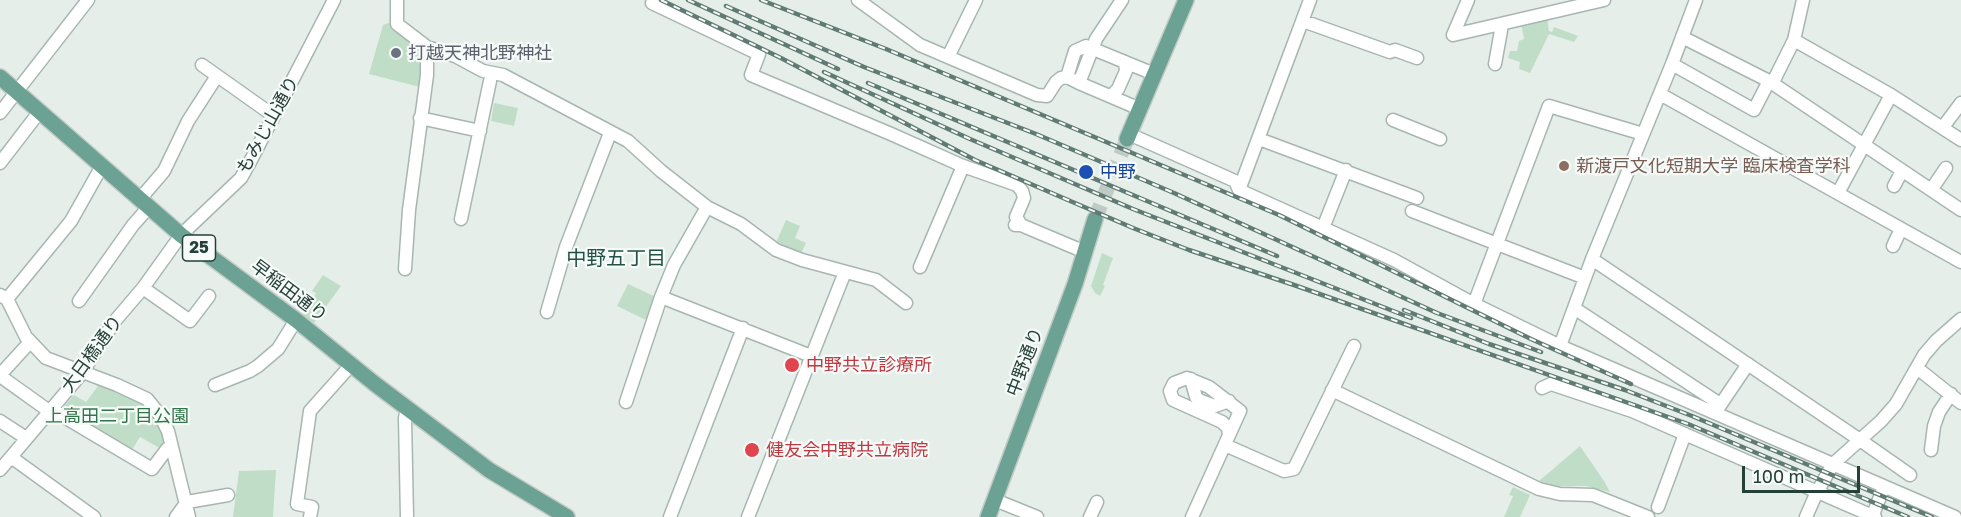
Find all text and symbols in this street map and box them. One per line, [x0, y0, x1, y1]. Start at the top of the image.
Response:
place label: 打越天神北野神社 [408, 42, 552, 64]
marker: 打越天神北野神社 [389, 46, 403, 60]
street label: もみじ山通り [232, 73, 304, 177]
place label: 新渡戸文化短期大学 臨床検査学科 [1576, 155, 1850, 177]
marker: 新渡戸文化短期大学 臨床検査学科 [1557, 159, 1571, 173]
place label: 中野 [1100, 161, 1136, 183]
marker: 中野 [1077, 163, 1095, 181]
road number: 25 [182, 235, 216, 261]
district label: 中野五丁目 [566, 247, 666, 271]
street label: 早稲田通り [247, 255, 331, 327]
street label: 大日橋通り [57, 311, 127, 397]
street label: 中野通り [1002, 325, 1048, 399]
place label: 中野共立診療所 [806, 354, 932, 376]
marker: 中野共立診療所 [783, 356, 801, 374]
park label: 上高田二丁目公園 [45, 405, 189, 427]
place label: 健友会中野共立病院 [766, 439, 928, 461]
marker: 健友会中野共立病院 [743, 441, 761, 459]
scale bar [1745, 454, 1864, 492]
text: 100 m [1753, 465, 1804, 487]

